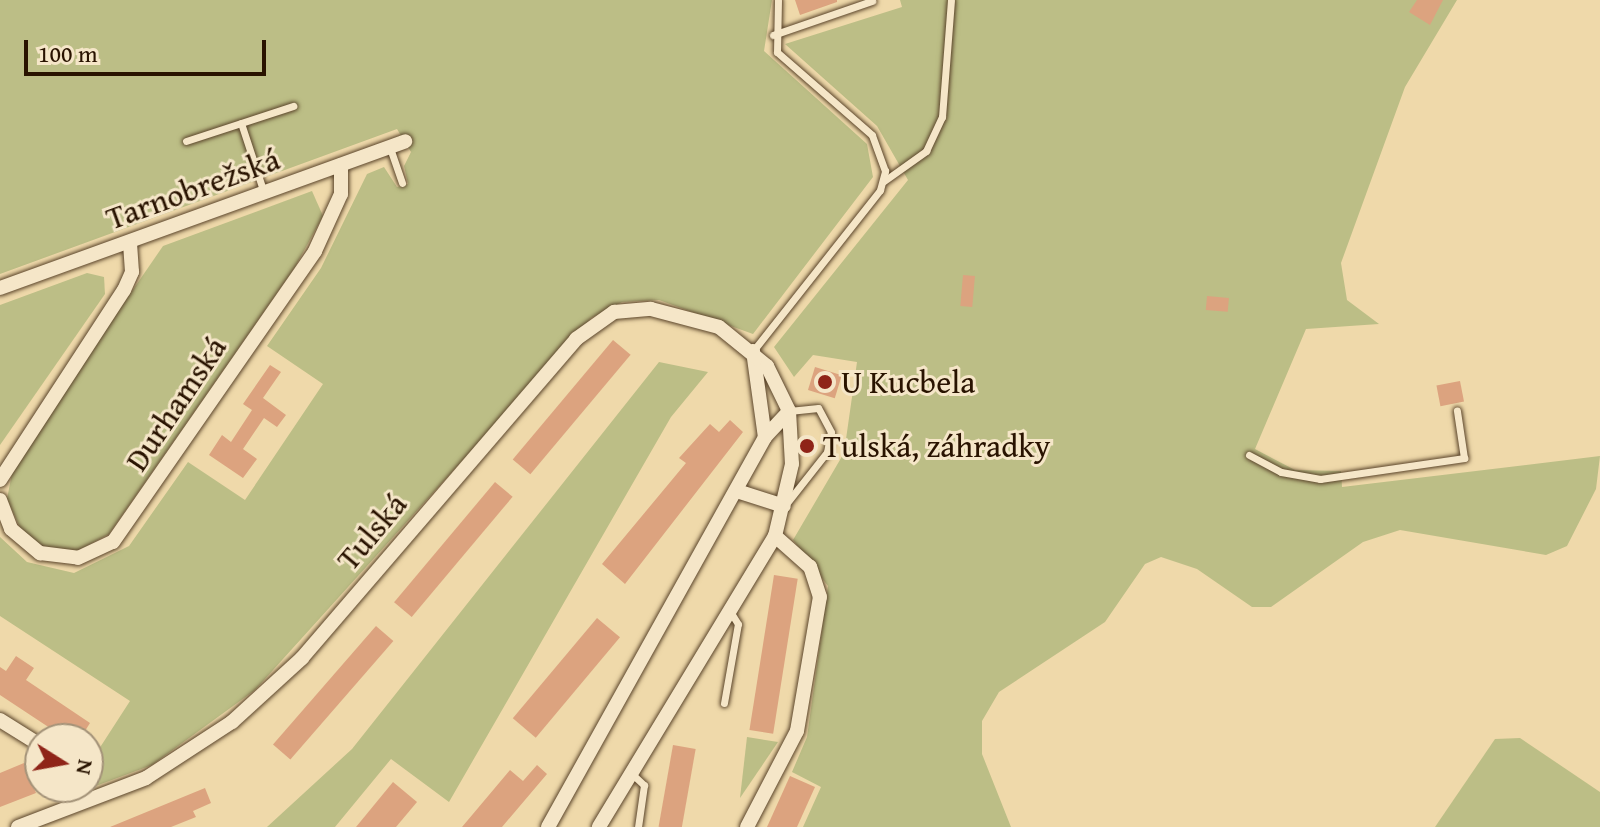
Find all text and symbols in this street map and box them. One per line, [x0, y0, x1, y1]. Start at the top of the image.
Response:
scale bar [28, 24, 270, 74]
text: 100 m [38, 36, 98, 71]
street label: Tarnobrežská [101, 140, 285, 238]
street label: Durhamská [117, 330, 235, 478]
place label: U Kucbela [841, 363, 975, 401]
marker: U Kucbela [816, 373, 834, 391]
place label: Tulská, záhradky [823, 427, 1050, 465]
marker: Tulská, záhradky [798, 437, 816, 455]
street label: Tulská [329, 486, 415, 578]
north arrow [24, 723, 104, 803]
text: N [68, 757, 103, 777]

